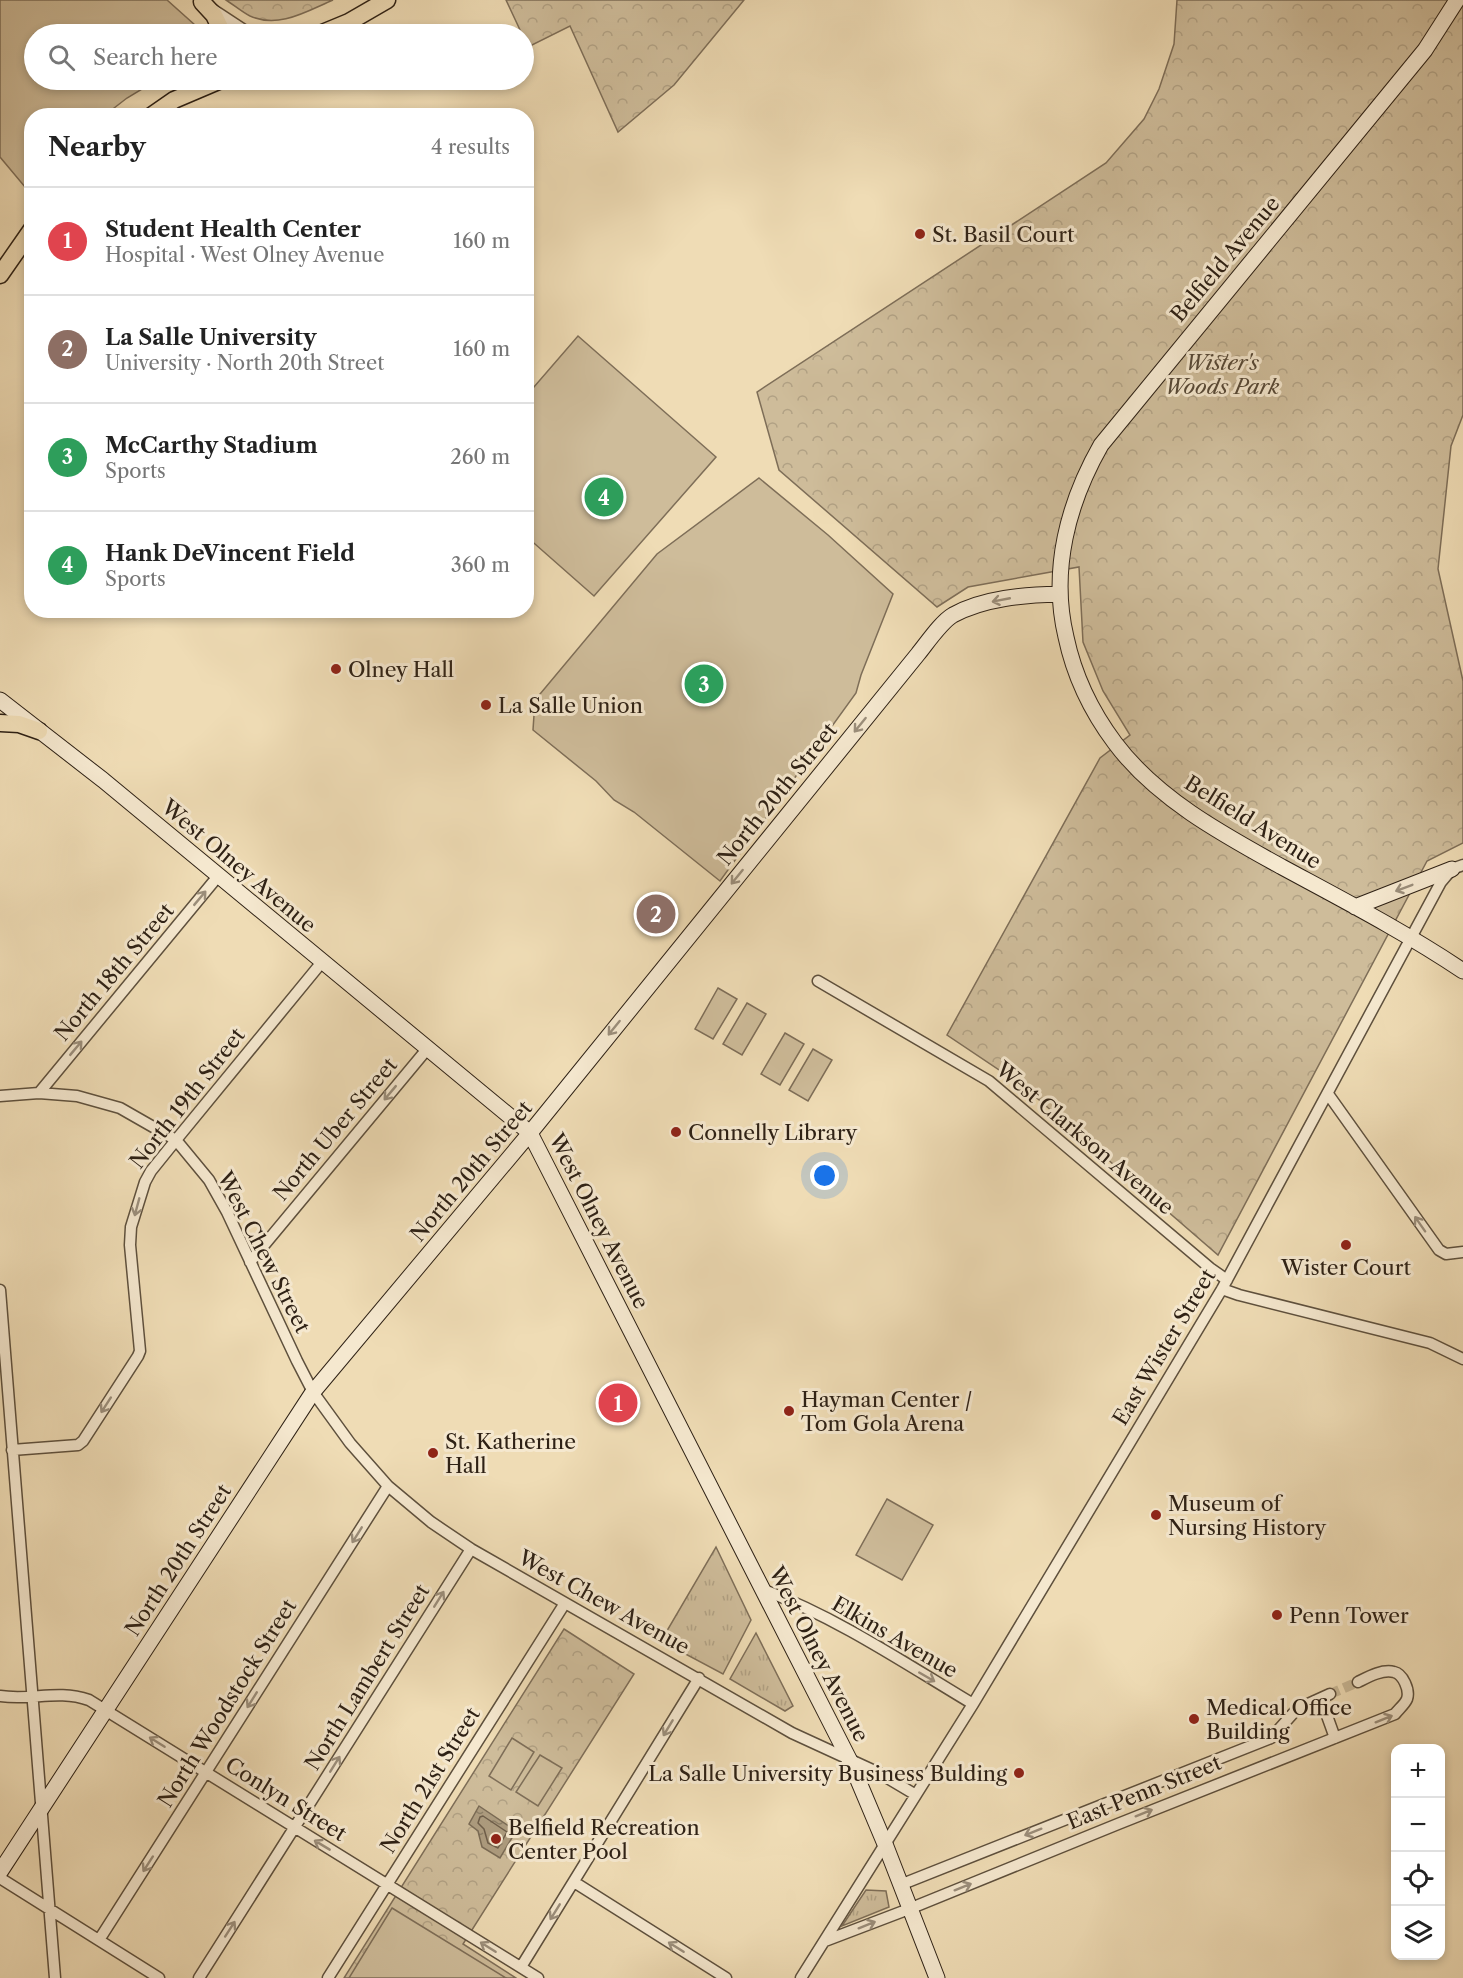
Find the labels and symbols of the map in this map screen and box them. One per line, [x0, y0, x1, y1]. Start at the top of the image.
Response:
street label: Belfield Avenue [1165, 191, 1285, 327]
place label: St. Basil Court [932, 222, 1075, 247]
marker: St. Basil Court [913, 227, 927, 241]
park label: Wister's Woods Park [1164, 350, 1280, 399]
pin: 4 [584, 474, 624, 520]
one-way arrow [992, 595, 1012, 606]
place label: Olney Hall [348, 657, 454, 682]
marker: Olney Hall [329, 662, 343, 676]
pin: 3 [684, 662, 724, 706]
place label: La Salle Union [498, 693, 643, 718]
marker: La Salle Union [479, 698, 493, 712]
street label: North 20th Street [712, 717, 842, 870]
one-way arrow [853, 717, 866, 733]
street label: Belfield Avenue [1180, 770, 1326, 874]
street label: West Olney Avenue [156, 794, 321, 938]
one-way arrow [731, 868, 744, 884]
one-way arrow [1395, 883, 1413, 894]
one-way arrow [194, 890, 207, 906]
pin: 2 [636, 892, 676, 936]
street label: North 18th Street [49, 898, 179, 1046]
one-way arrow [608, 1020, 621, 1036]
street label: North 19th Street [124, 1022, 250, 1173]
one-way arrow [69, 1041, 83, 1056]
street label: North Uber Street [268, 1052, 402, 1206]
street label: West Clarkson Avenue [990, 1056, 1179, 1220]
one-way arrow [384, 1085, 397, 1101]
street label: North 20th Street [405, 1095, 537, 1246]
place label: Connelly Library [688, 1120, 858, 1145]
marker: Connelly Library [669, 1125, 683, 1139]
street label: West Olney Avenue [543, 1128, 654, 1313]
your location [810, 1161, 839, 1190]
street label: West Chew Street [212, 1166, 316, 1337]
one-way arrow [130, 1197, 142, 1216]
one-way arrow [1414, 1216, 1426, 1232]
marker: Wister Court [1339, 1238, 1353, 1252]
place label: Wister Court [1280, 1255, 1412, 1280]
street label: East Wister Street [1107, 1264, 1221, 1430]
pin: 1 [598, 1380, 638, 1426]
place label: Hayman Center / Tom Gola Arena [801, 1387, 972, 1436]
one-way arrow [100, 1396, 112, 1413]
marker: Hayman Center / Tom Gola Arena [782, 1404, 796, 1418]
place label: St. Katherine Hall [445, 1429, 576, 1478]
marker: St. Katherine Hall [426, 1446, 440, 1460]
street label: North 20th Street [120, 1479, 237, 1641]
place label: Museum of Nursing History [1168, 1491, 1327, 1540]
marker: Museum of Nursing History [1149, 1508, 1163, 1522]
one-way arrow [350, 1526, 362, 1543]
street label: West Chew Avenue [513, 1544, 694, 1659]
street label: West Olney Avenue [763, 1561, 874, 1746]
street label: North Lambert Street [299, 1579, 435, 1775]
one-way arrow [433, 1591, 446, 1608]
street label: Elkins Avenue [828, 1591, 962, 1683]
street label: North Woodstock Street [153, 1594, 302, 1812]
place label: Penn Tower [1289, 1603, 1409, 1628]
marker: Penn Tower [1270, 1608, 1284, 1622]
one-way arrow [918, 1671, 935, 1683]
one-way arrow [246, 1691, 258, 1708]
place label: Medical Office Building [1206, 1695, 1352, 1744]
street label: North 21st Street [375, 1702, 485, 1858]
marker: Medical Office Building [1187, 1712, 1201, 1726]
one-way arrow [1374, 1712, 1393, 1723]
one-way arrow [662, 1719, 674, 1736]
one-way arrow [149, 1735, 166, 1747]
street label: East Penn Street [1063, 1749, 1225, 1834]
street label: Conlyn Street [221, 1752, 352, 1847]
one-way arrow [329, 1756, 341, 1773]
place label: La Salle University Business Bulding [648, 1761, 1008, 1786]
marker: La Salle University Business Bulding [1012, 1766, 1026, 1780]
one-way arrow [1134, 1807, 1153, 1818]
place label: Belfield Recreation Center Pool [508, 1815, 700, 1864]
one-way arrow [1024, 1827, 1042, 1838]
marker: Belfield Recreation Center Pool [489, 1832, 503, 1846]
one-way arrow [314, 1838, 331, 1850]
one-way arrow [141, 1855, 153, 1872]
one-way arrow [954, 1881, 972, 1892]
one-way arrow [549, 1903, 561, 1920]
one-way arrow [857, 1919, 876, 1930]
one-way arrow [224, 1921, 236, 1938]
one-way arrow [668, 1940, 685, 1952]
one-way arrow [481, 1941, 497, 1953]

